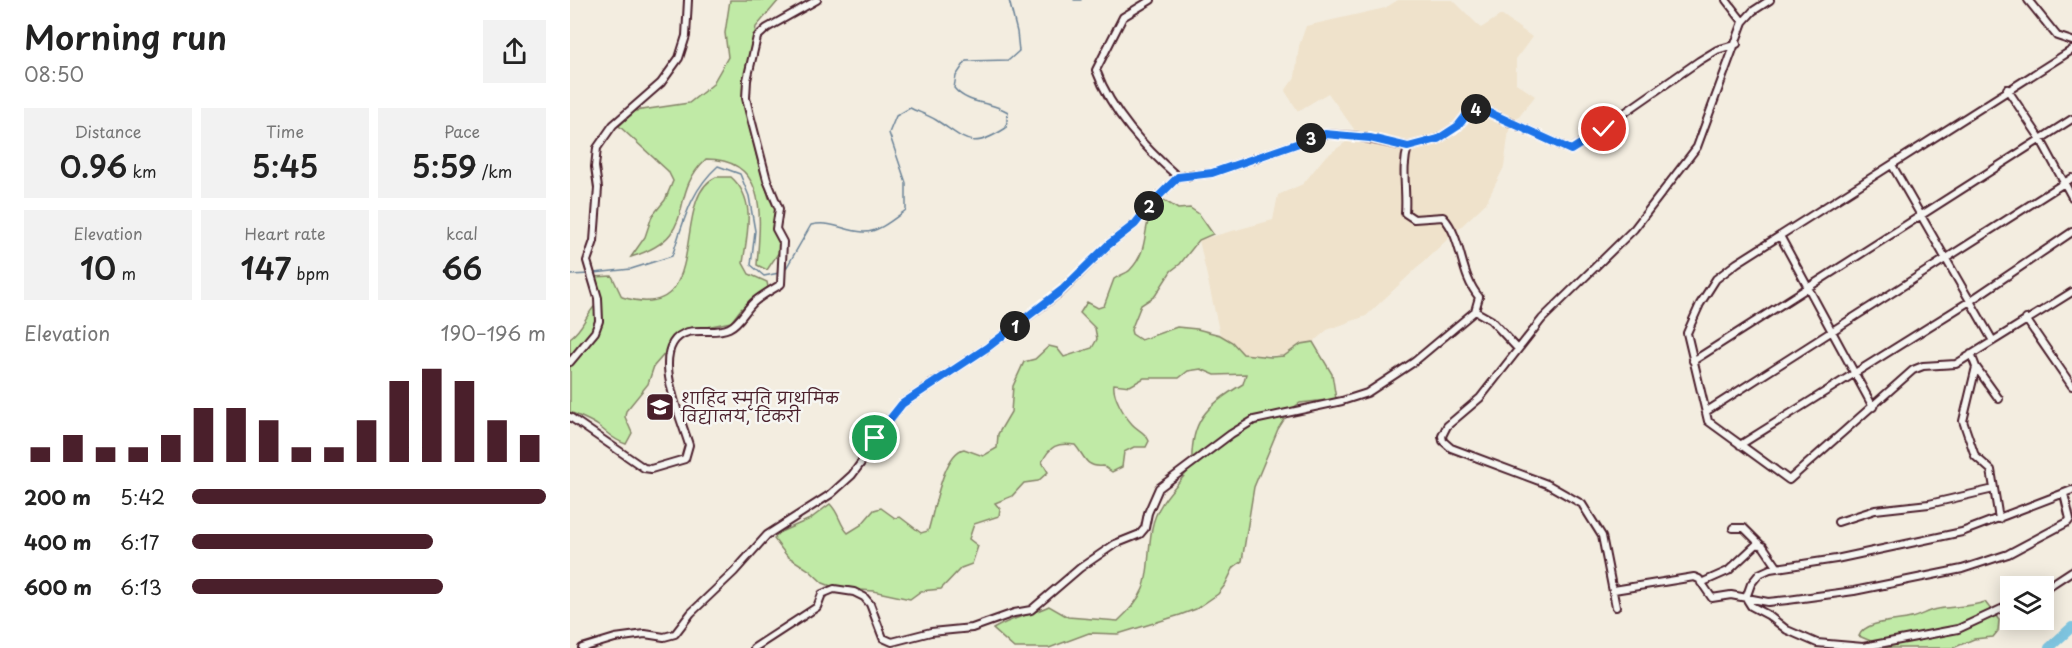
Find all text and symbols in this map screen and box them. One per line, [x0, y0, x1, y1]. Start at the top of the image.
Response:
text: Morning run [24, 11, 227, 61]
button: share [483, 20, 546, 83]
text: 08:50 [24, 59, 84, 89]
pin: 4 [1461, 94, 1491, 124]
text: 4 [1471, 97, 1481, 121]
pin [1578, 103, 1629, 154]
icon: check [1587, 112, 1620, 145]
text: Distance [74, 119, 142, 143]
text: Time [266, 119, 304, 143]
text: Pace [444, 119, 480, 143]
pin: 3 [1296, 123, 1326, 153]
text: 3 [1306, 126, 1316, 150]
text: 0.96 [59, 143, 127, 188]
text: 5:45 [251, 143, 319, 188]
text: 5:59 [412, 143, 477, 188]
text: km [127, 159, 157, 183]
text: /km [477, 159, 512, 183]
pin: 2 [1134, 191, 1164, 221]
text: 2 [1143, 194, 1155, 218]
text: Elevation [73, 221, 143, 245]
text: Heart rate [245, 221, 325, 245]
text: kcal [446, 221, 478, 245]
text: 10 [80, 245, 116, 290]
text: 147 [240, 245, 291, 290]
text: 66 [442, 245, 482, 290]
text: m [116, 261, 136, 285]
text: bpm [291, 261, 330, 285]
pin: 1 [1000, 311, 1030, 341]
text: 1 [1011, 314, 1019, 338]
text: Elevation [24, 318, 110, 348]
text: 190–196 m [441, 318, 546, 348]
place label: शाहिद स्मृति प्राथमिक विद्यालय, टिकरी [680, 385, 840, 427]
school or university icon: शाहिद स्मृति प्राथमिक विद्यालय, टिकरी [644, 391, 676, 423]
pin [849, 412, 900, 463]
icon: arrive [858, 421, 891, 454]
text: 200 m [24, 482, 91, 512]
text: 5:42 [120, 482, 165, 512]
text: 400 m [24, 527, 92, 557]
text: 6:17 [120, 527, 159, 557]
text: 600 m [24, 572, 92, 602]
text: 6:13 [120, 572, 162, 602]
map controls [2000, 576, 2054, 630]
button: layers [2000, 576, 2054, 630]

